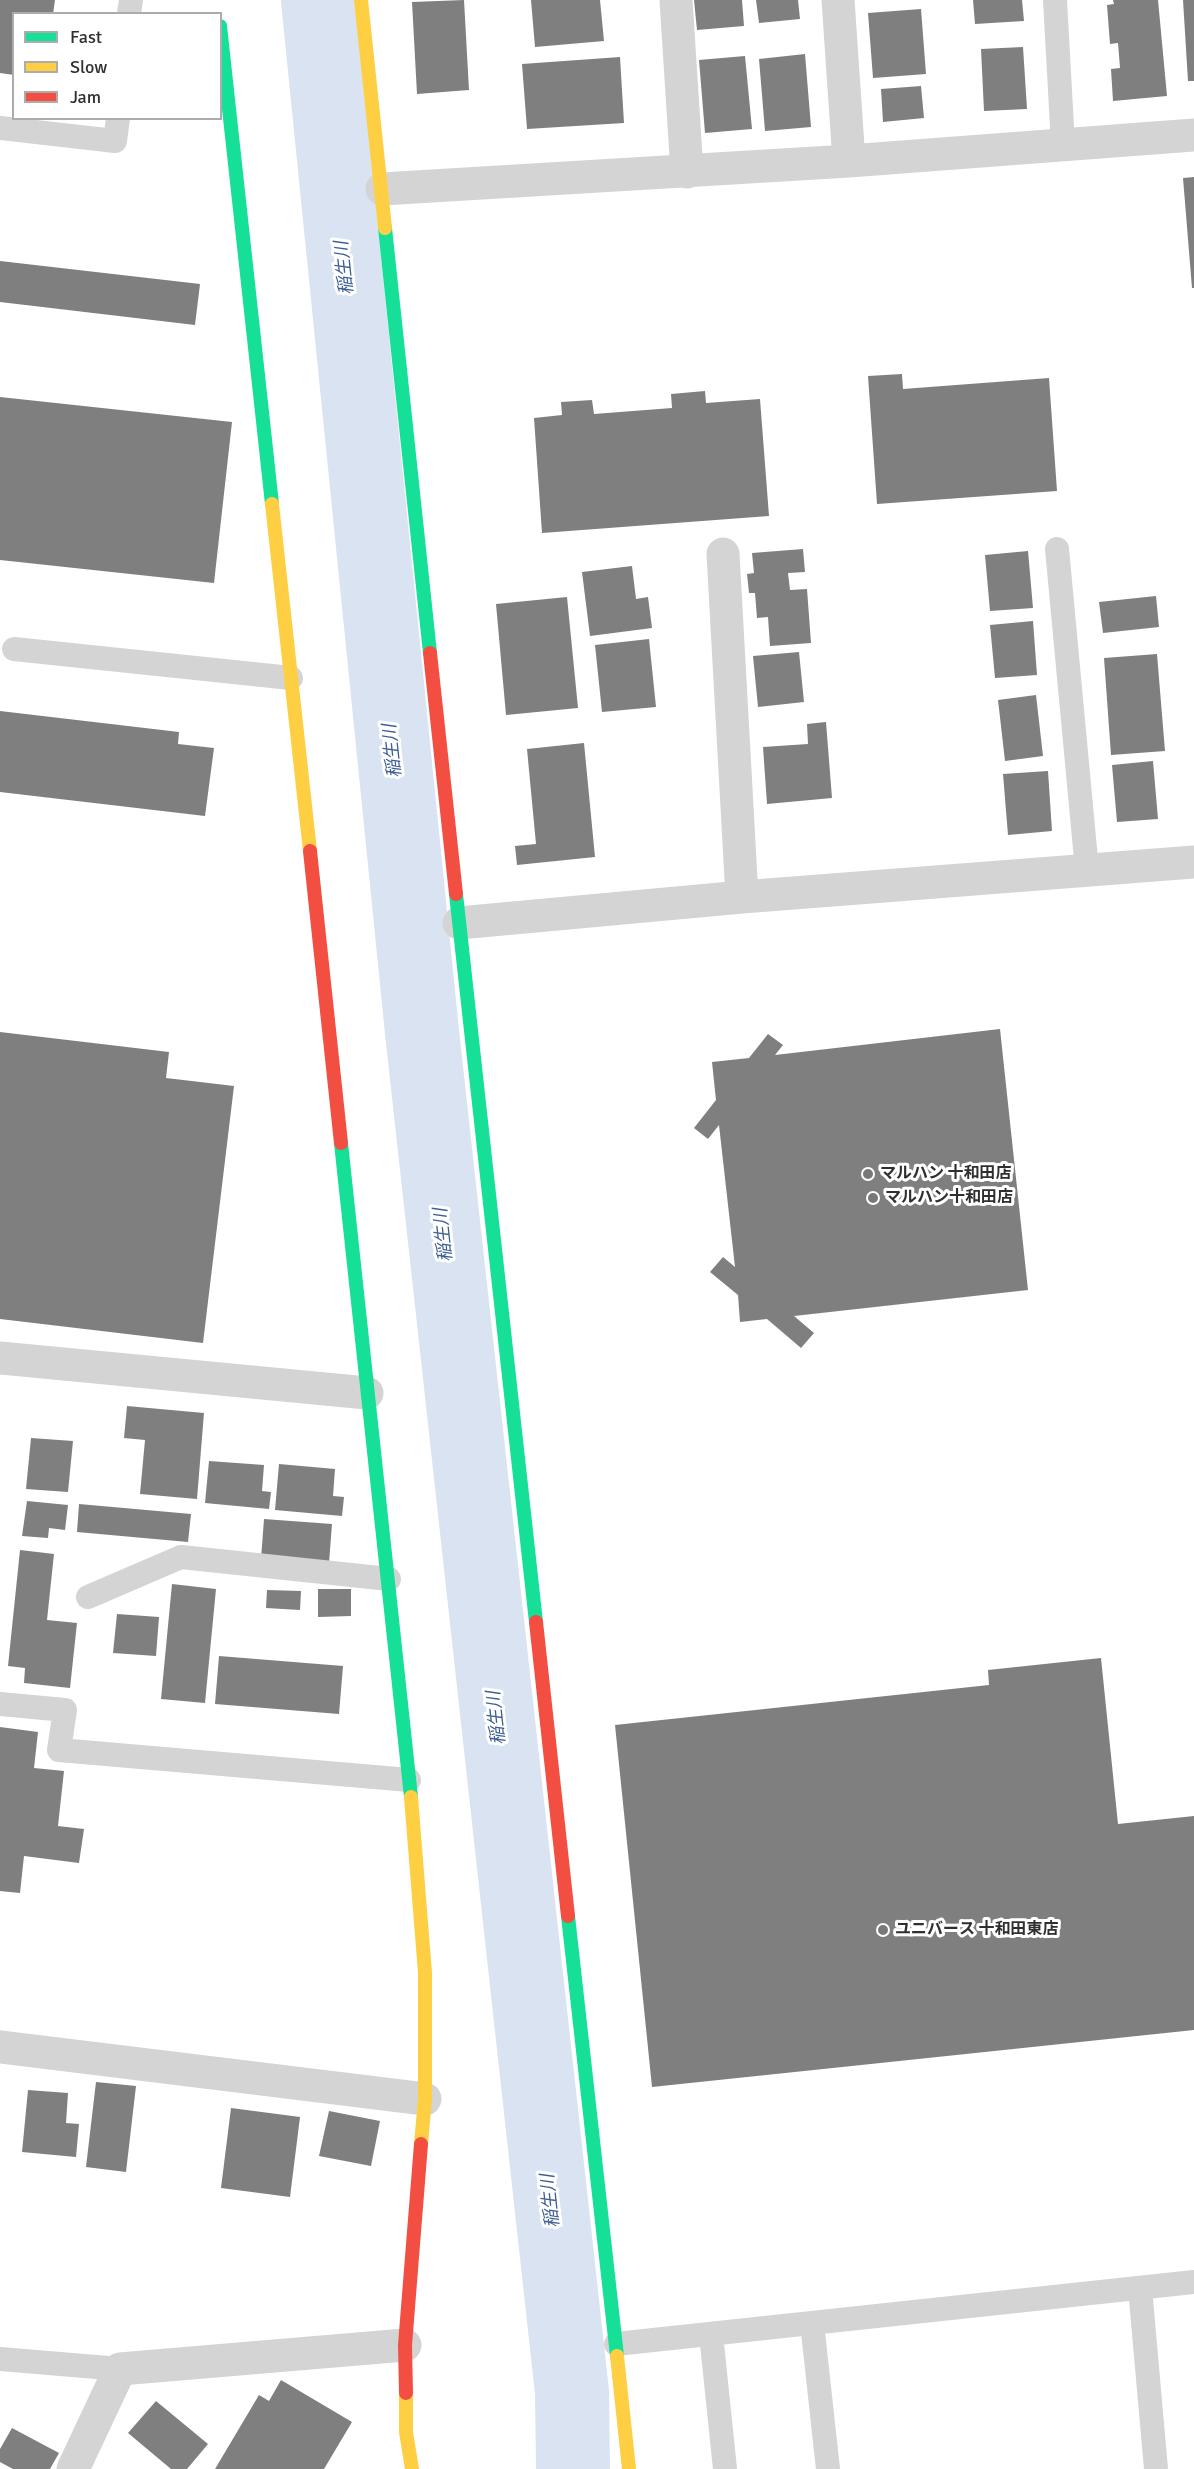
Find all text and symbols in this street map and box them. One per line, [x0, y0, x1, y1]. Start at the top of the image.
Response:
legend [12, 12, 222, 120]
text: Fast [70, 26, 102, 48]
text: Slow [70, 56, 107, 78]
text: Jam [70, 86, 101, 108]
water label: 稲生川 [331, 240, 359, 296]
water label: 稲生川 [379, 723, 407, 779]
place label: マルハン 十和田店 [880, 1164, 1012, 1184]
marker: マルハン 十和田店 [861, 1167, 875, 1181]
place label: マルハン十和田店 [885, 1188, 1013, 1208]
marker: マルハン十和田店 [866, 1191, 880, 1205]
water label: 稲生川 [430, 1207, 458, 1263]
water label: 稲生川 [483, 1690, 511, 1746]
place label: ユニバース 十和田東店 [895, 1920, 1059, 1940]
marker: ユニバース 十和田東店 [876, 1923, 890, 1937]
water label: 稲生川 [537, 2173, 565, 2229]

